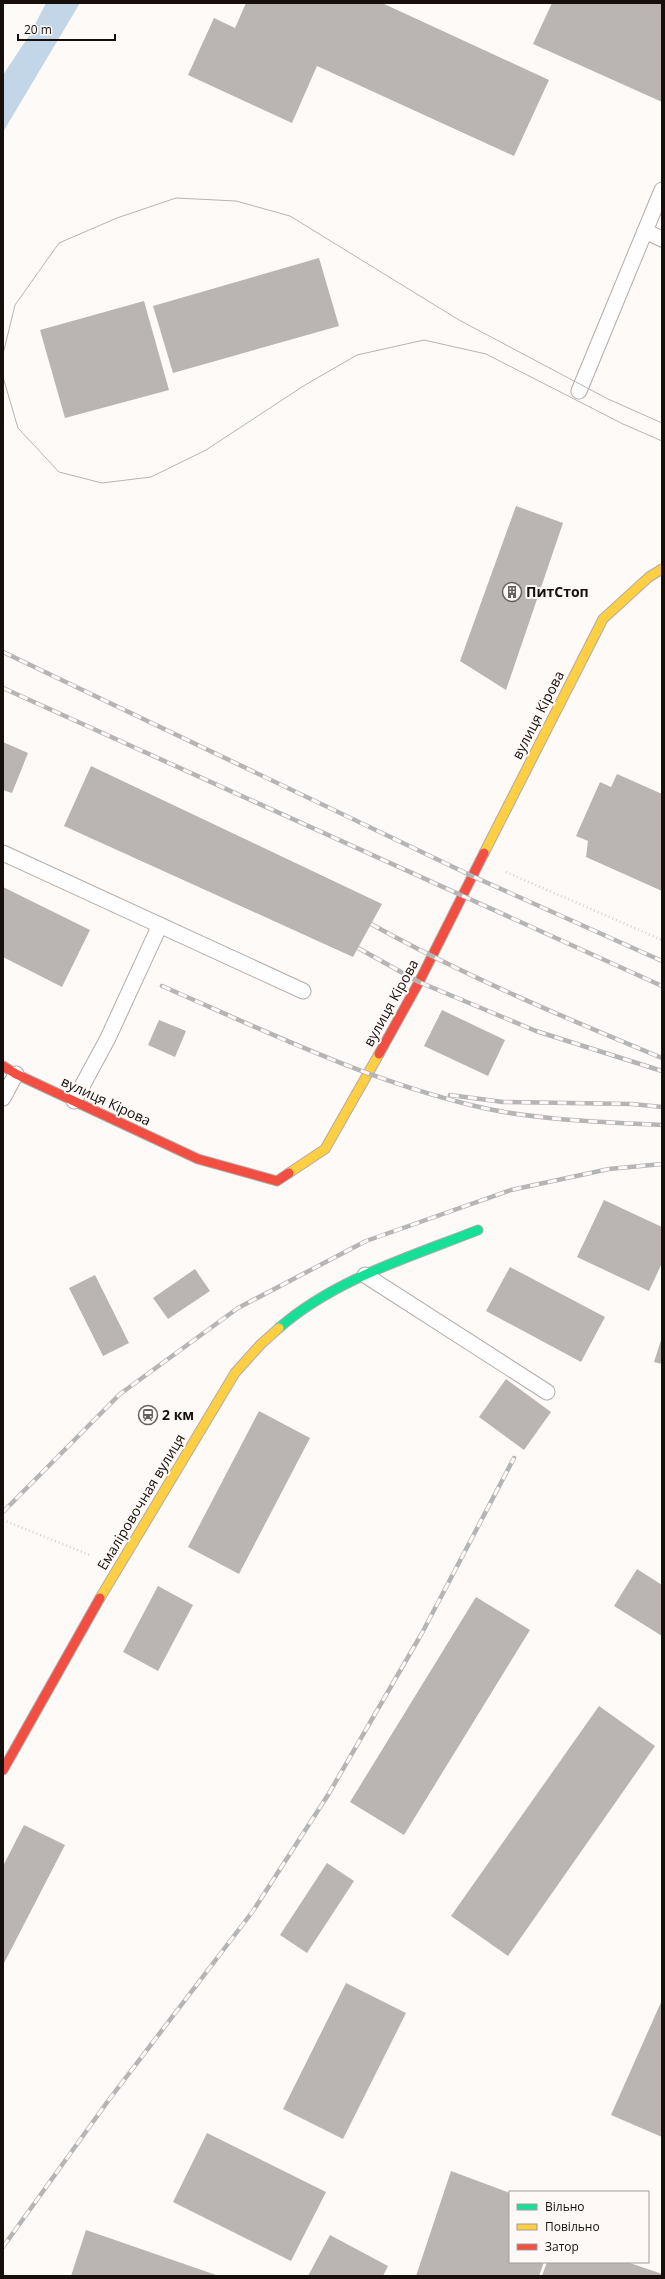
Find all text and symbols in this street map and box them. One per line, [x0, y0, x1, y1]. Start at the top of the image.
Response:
scale bar [18, 16, 115, 42]
text: 20 m [24, 21, 52, 38]
building icon: ПитСтоп [501, 581, 523, 603]
place label: ПитСтоп [526, 582, 589, 601]
street label: вулиця Кірова [507, 667, 568, 762]
street label: вулиця Кірова [359, 956, 422, 1050]
street label: вулиця Кірова [58, 1071, 154, 1130]
station icon: 2 км [137, 1404, 159, 1426]
place label: 2 км [162, 1405, 194, 1424]
street label: Емаліровочная вулиця [92, 1430, 189, 1573]
legend [509, 2191, 649, 2263]
text: Вільно [545, 2198, 585, 2215]
text: Повільно [545, 2218, 600, 2235]
text: Затор [545, 2238, 579, 2255]

